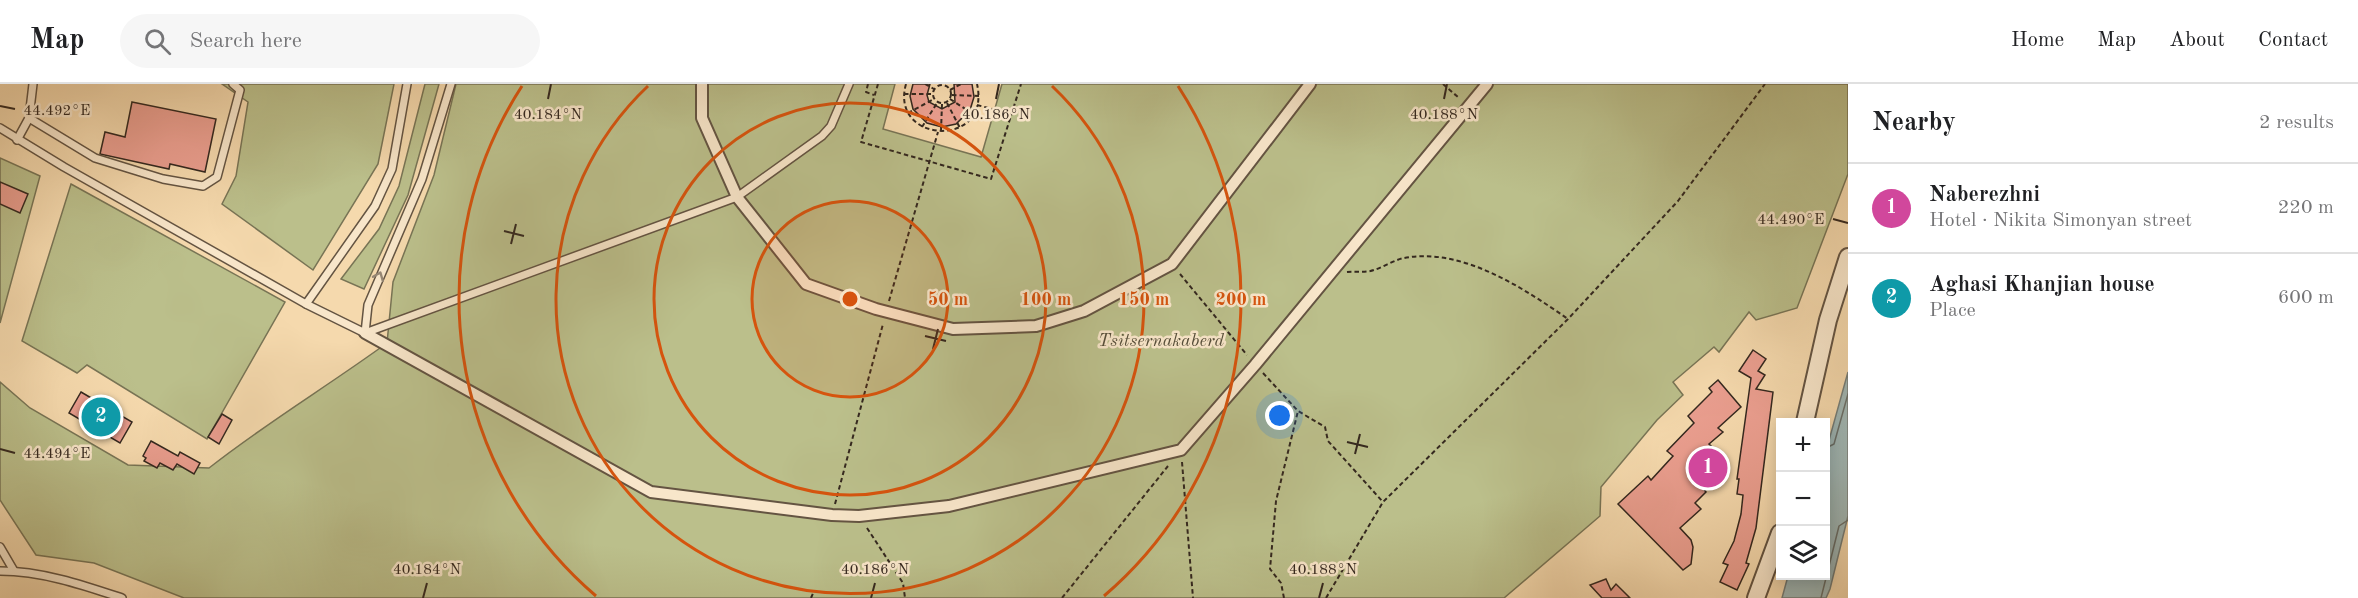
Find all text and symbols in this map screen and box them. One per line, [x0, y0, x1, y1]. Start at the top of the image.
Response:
search box [120, 14, 540, 68]
icon: search [141, 25, 174, 58]
text: Map [30, 27, 84, 55]
text: Search here [189, 30, 302, 52]
text: Home [2011, 30, 2064, 51]
text: Map [2097, 30, 2136, 51]
text: About [2169, 30, 2225, 51]
text: Contact [2258, 30, 2328, 51]
text: 44.492°E [24, 104, 90, 119]
text: 40.184°N [514, 108, 582, 123]
text: 40.186°N [962, 108, 1030, 123]
text: 40.188°N [1410, 108, 1478, 123]
text: Nearby [1872, 110, 1956, 136]
text: 2 results [2259, 113, 2334, 133]
text: Naberezhni [1929, 184, 2040, 206]
text: 1 [1886, 198, 1897, 218]
text: 220 m [2278, 198, 2334, 218]
text: Hotel · Nikita Simonyan street [1929, 211, 2192, 231]
text: 44.490°E [1758, 213, 1824, 228]
one-way arrow [372, 272, 384, 283]
text: Aghasi Khanjian house [1929, 274, 2155, 296]
text: 2 [1886, 288, 1897, 308]
text: 600 m [2278, 288, 2334, 308]
centre of rings [840, 289, 860, 309]
text: 50 m [928, 291, 968, 309]
text: 100 m [1021, 291, 1071, 309]
text: 150 m [1119, 291, 1169, 309]
text: 200 m [1216, 291, 1266, 309]
text: Place [1929, 301, 1976, 321]
park label: Tsitsernakaberd [1098, 332, 1225, 350]
pin: 2 [82, 394, 120, 440]
your location [1265, 401, 1294, 430]
map controls [1776, 418, 1830, 580]
button: + [1776, 418, 1830, 472]
pin: 1 [1688, 446, 1728, 490]
text: 44.494°E [24, 447, 90, 462]
button: − [1776, 472, 1830, 526]
button: layers [1776, 526, 1830, 580]
text: 40.184°N [393, 563, 461, 578]
text: 40.186°N [841, 563, 909, 578]
text: 40.188°N [1289, 563, 1357, 578]

